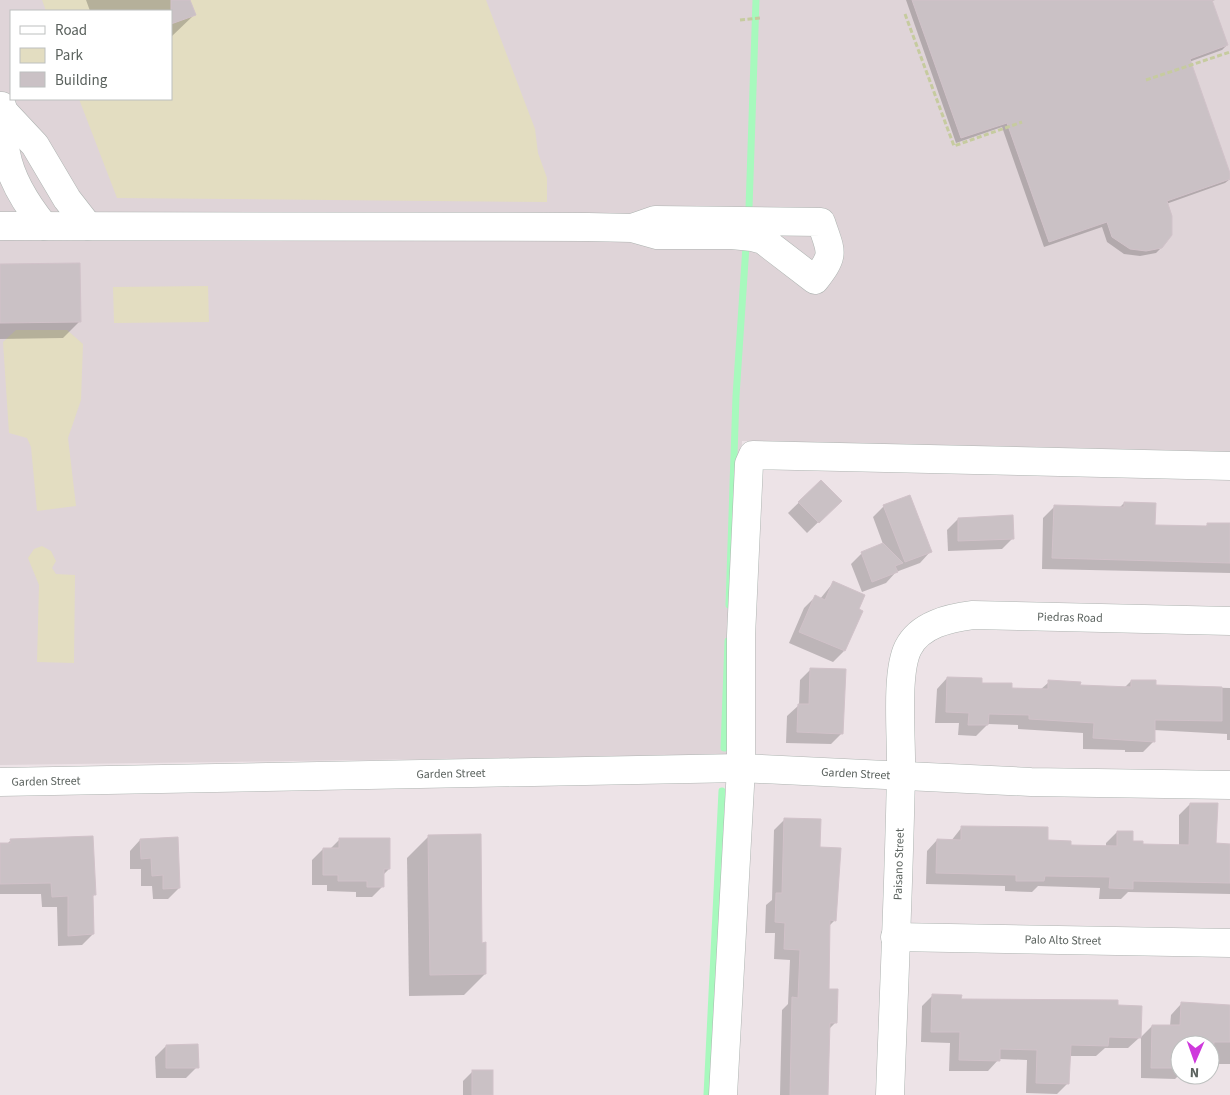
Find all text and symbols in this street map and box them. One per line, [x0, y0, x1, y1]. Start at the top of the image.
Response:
legend [10, 10, 172, 100]
text: Road [55, 20, 87, 41]
text: Park [55, 45, 84, 66]
text: Building [55, 70, 108, 91]
street label: Piedras Road [1037, 608, 1103, 627]
street label: Garden Street [821, 764, 891, 784]
street label: Garden Street [416, 765, 486, 783]
street label: Garden Street [11, 772, 81, 791]
street label: Paisano Street [889, 828, 909, 900]
street label: Palo Alto Street [1024, 931, 1102, 950]
north arrow [1170, 1035, 1220, 1085]
text: N [1190, 1062, 1200, 1082]

